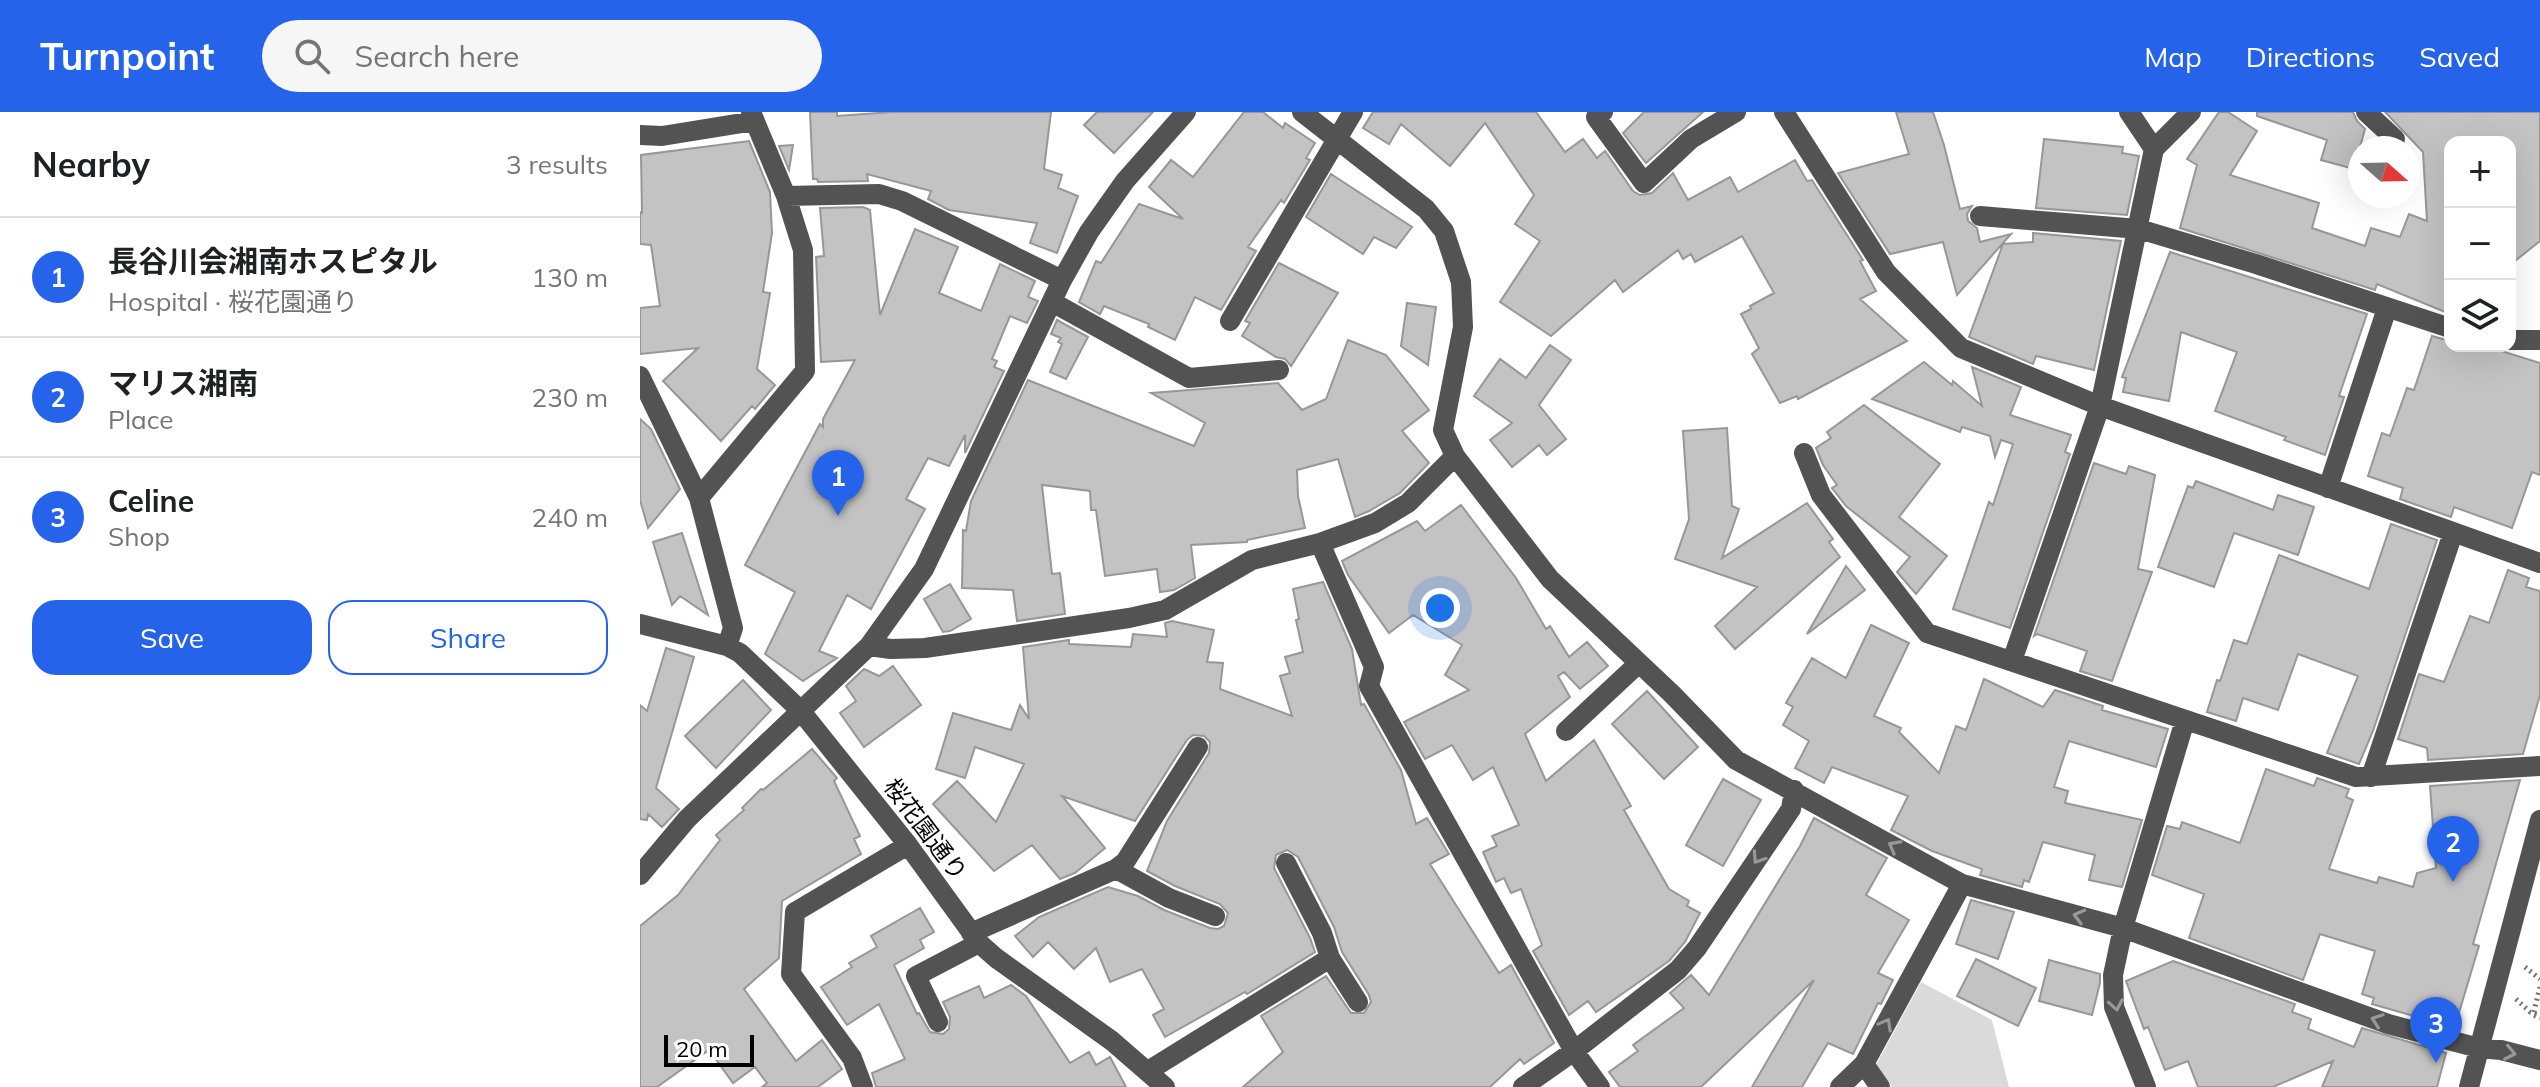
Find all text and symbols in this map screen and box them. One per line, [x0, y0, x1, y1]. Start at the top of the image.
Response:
search box [262, 20, 822, 92]
text: Turnpoint [40, 32, 214, 80]
icon: search [290, 34, 334, 78]
text: Search here [354, 37, 519, 75]
text: Map [2144, 39, 2202, 74]
text: Directions [2246, 39, 2375, 74]
text: Saved [2419, 39, 2500, 74]
north arrow [2348, 136, 2420, 208]
map controls [2444, 136, 2516, 352]
button: + [2444, 136, 2516, 208]
text: Nearby [32, 143, 150, 186]
text: 3 results [506, 148, 608, 181]
button: − [2444, 208, 2516, 280]
text: 長谷川会湘南ホスピタル [108, 242, 438, 280]
text: 1 [50, 261, 66, 294]
text: 130 m [532, 261, 608, 294]
button: layers [2444, 280, 2516, 352]
text: Hospital · 桜花園通り [108, 285, 358, 318]
text: マリス湘南 [108, 364, 258, 402]
text: 2 [50, 381, 66, 414]
text: 230 m [532, 381, 608, 414]
text: Place [108, 403, 173, 436]
pin: 1 [812, 450, 864, 516]
text: Celine [108, 482, 194, 520]
text: 3 [50, 501, 66, 534]
text: 240 m [532, 501, 608, 534]
text: Shop [108, 520, 170, 553]
your location [1420, 588, 1460, 628]
button: Save [32, 600, 312, 675]
button: Share [328, 600, 608, 675]
street label: 桜花園通り [878, 772, 974, 886]
pin: 2 [2427, 816, 2479, 882]
one-way arrow [1888, 840, 1902, 856]
one-way arrow [1753, 849, 1768, 863]
one-way arrow [2072, 909, 2086, 925]
pin: 3 [2410, 997, 2462, 1063]
one-way arrow [2106, 998, 2123, 1011]
one-way arrow [2371, 1013, 2385, 1030]
one-way arrow [1876, 1018, 1891, 1033]
scale bar [664, 1031, 754, 1067]
text: 20 m [676, 1035, 727, 1063]
one-way arrow [2502, 1044, 2516, 1061]

